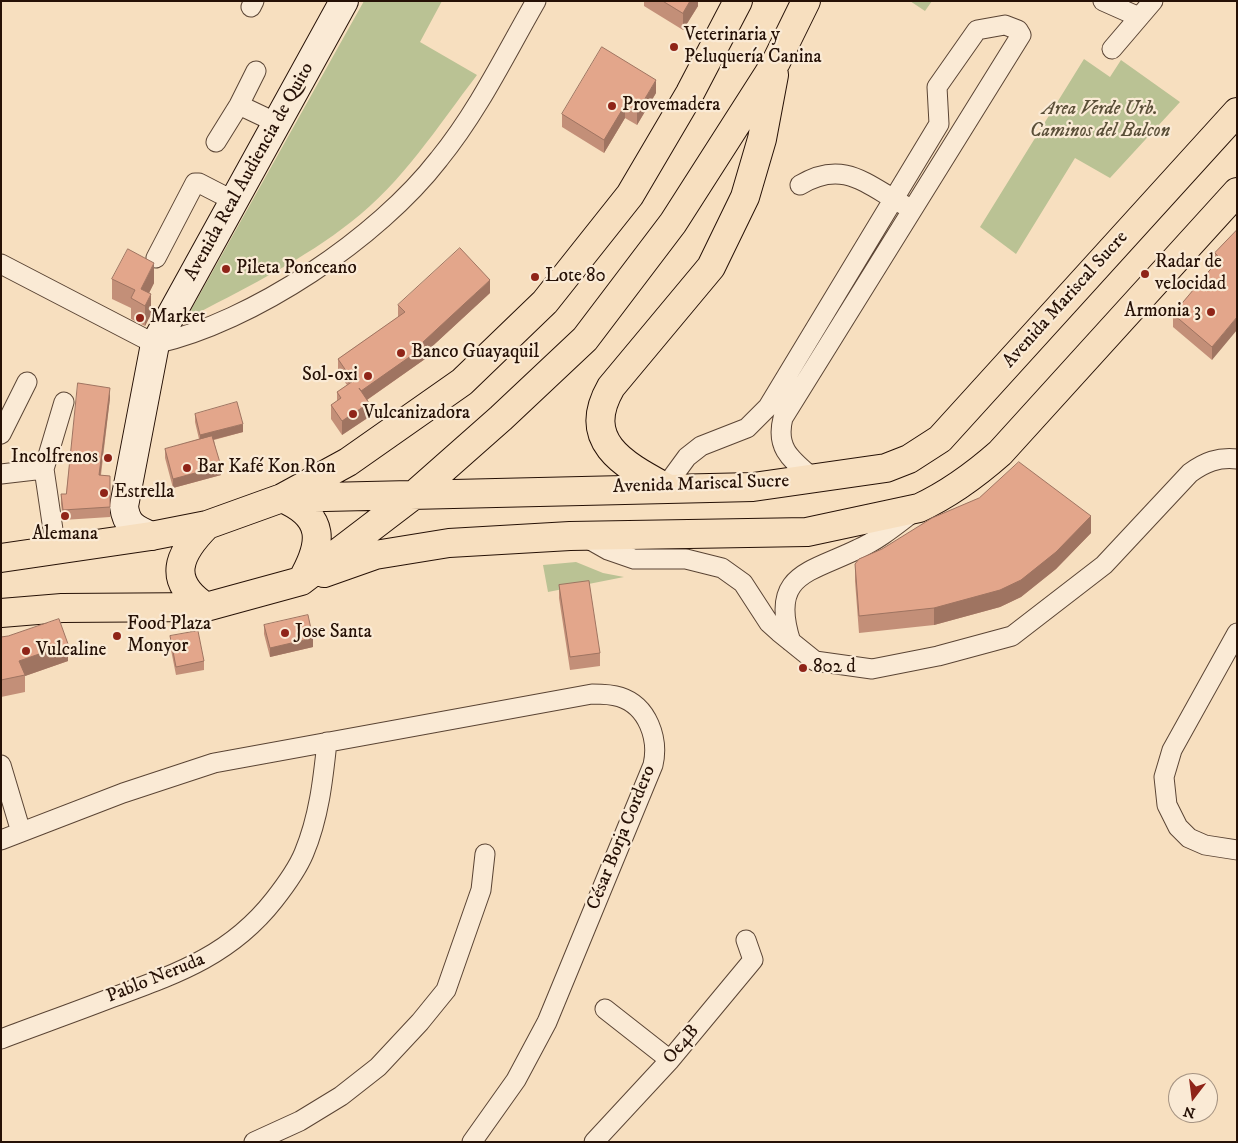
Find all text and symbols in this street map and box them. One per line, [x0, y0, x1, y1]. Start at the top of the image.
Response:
place label: Veterinaria y Peluquería Canina [684, 25, 822, 69]
marker: Veterinaria y Peluquería Canina [668, 41, 680, 53]
street label: Avenida Real Audiencia de Quito [180, 59, 320, 285]
place label: Provemadera [622, 95, 720, 117]
park label: Area Verde Urb. Caminos del Balcon [1030, 99, 1170, 143]
marker: Provemadera [606, 100, 618, 112]
street label: Avenida Mariscal Sucre [999, 227, 1133, 373]
place label: Radar de velocidad [1155, 252, 1226, 296]
place label: Pileta Ponceano [236, 258, 357, 280]
marker: Pileta Ponceano [220, 263, 232, 275]
place label: Lote 80 [545, 266, 606, 288]
marker: Radar de velocidad [1139, 268, 1151, 280]
marker: Lote 80 [529, 271, 541, 283]
place label: Armonia 3 [1124, 301, 1201, 323]
marker: Armonia 3 [1205, 306, 1217, 318]
place label: Market [150, 307, 206, 329]
marker: Market [134, 312, 146, 324]
place label: Banco Guayaquil [411, 342, 539, 364]
marker: Banco Guayaquil [395, 347, 407, 359]
place label: Sol-oxi [302, 365, 358, 387]
marker: Sol-oxi [362, 370, 374, 382]
place label: Vulcanizadora [363, 403, 470, 425]
marker: Vulcanizadora [347, 408, 359, 420]
place label: Incolfrenos [11, 447, 98, 469]
marker: Incolfrenos [102, 452, 114, 464]
place label: Bar Kafé Kon Ron [197, 457, 336, 479]
marker: Bar Kafé Kon Ron [181, 462, 193, 474]
street label: Avenida Mariscal Sucre [612, 471, 790, 499]
place label: Estrella [114, 482, 174, 504]
marker: Estrella [98, 487, 110, 499]
marker: Alemana [59, 510, 71, 522]
place label: Alemana [32, 524, 98, 546]
place label: Food Plaza Monyor [127, 614, 211, 658]
place label: Jose Santa [295, 622, 372, 644]
marker: Jose Santa [279, 627, 291, 639]
marker: Food Plaza Monyor [111, 630, 123, 642]
place label: Vulcaline [36, 640, 106, 662]
marker: Vulcaline [20, 645, 32, 657]
place label: 802 d [813, 657, 856, 679]
marker: 802 d [797, 662, 809, 674]
street label: César Borja Cordero [583, 763, 661, 913]
street label: Pablo Neruda [104, 949, 208, 1009]
street label: Oe4B [659, 1021, 705, 1069]
north arrow [1168, 1073, 1218, 1123]
text: N [1181, 1101, 1197, 1122]

